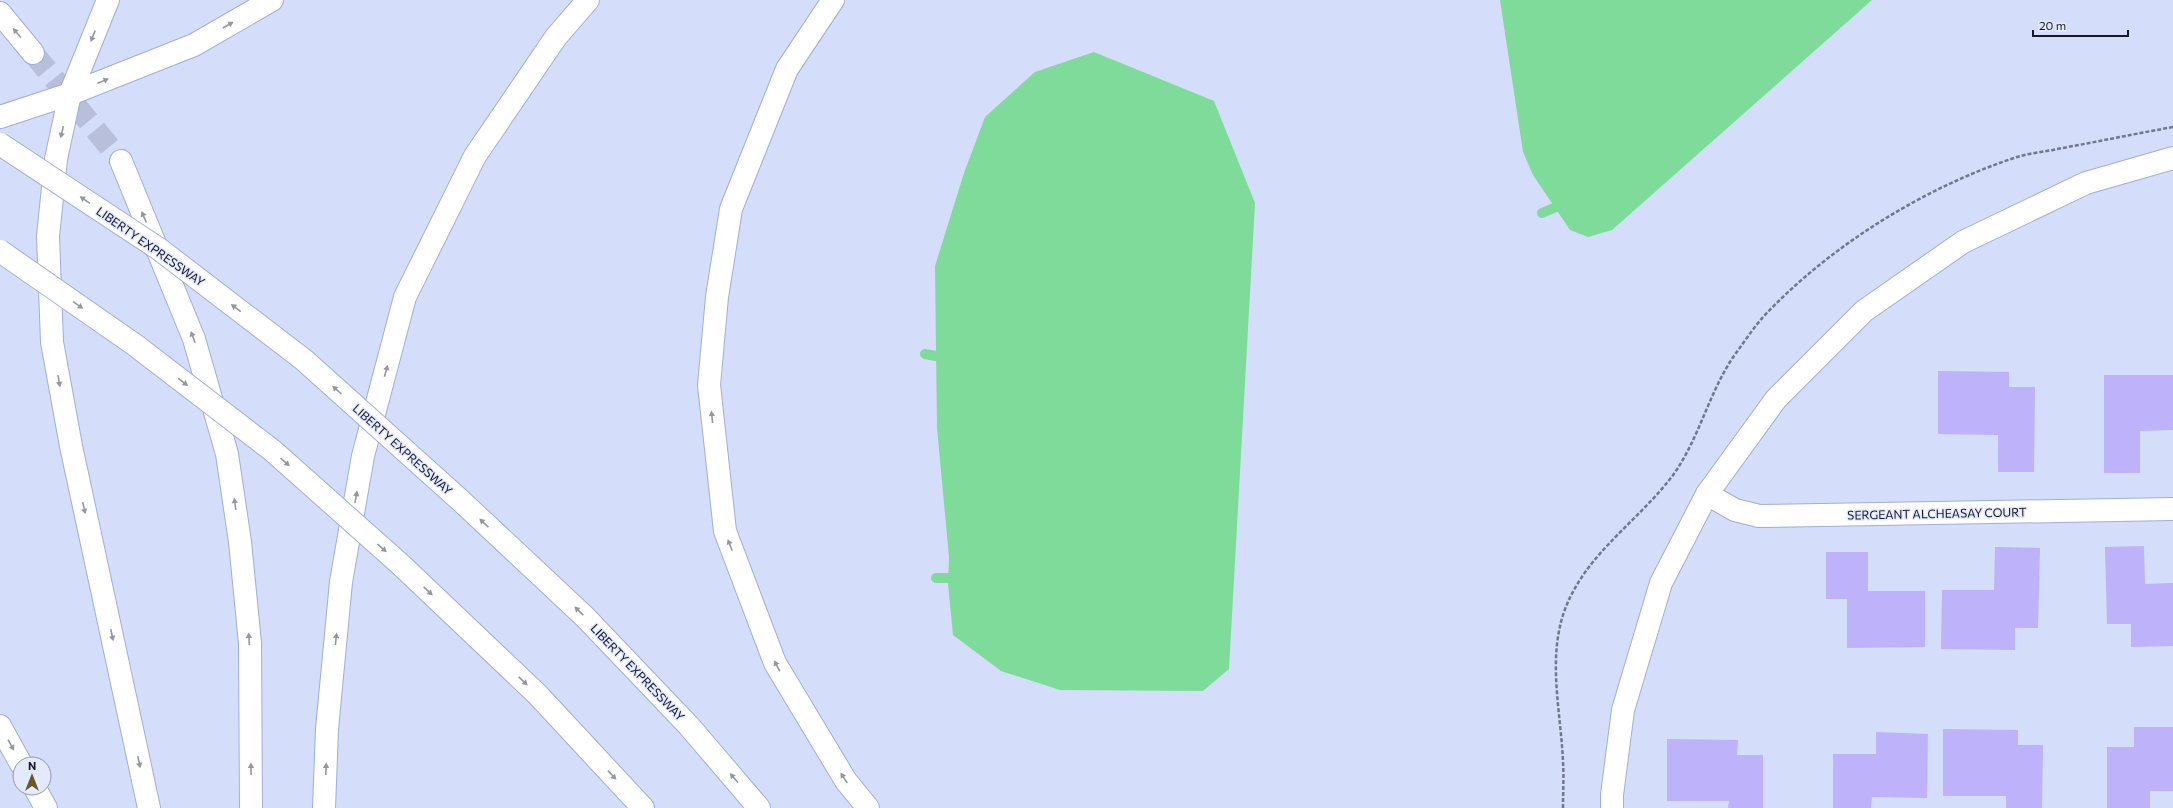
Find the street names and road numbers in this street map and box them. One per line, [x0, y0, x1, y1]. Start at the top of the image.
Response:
street label: LIBERTY EXPRESSWAY [94, 203, 208, 289]
street label: LIBERTY EXPRESSWAY [350, 401, 456, 497]
street label: SERGEANT ALCHEASAY COURT [1847, 504, 2027, 522]
street label: LIBERTY EXPRESSWAY [588, 621, 688, 723]

